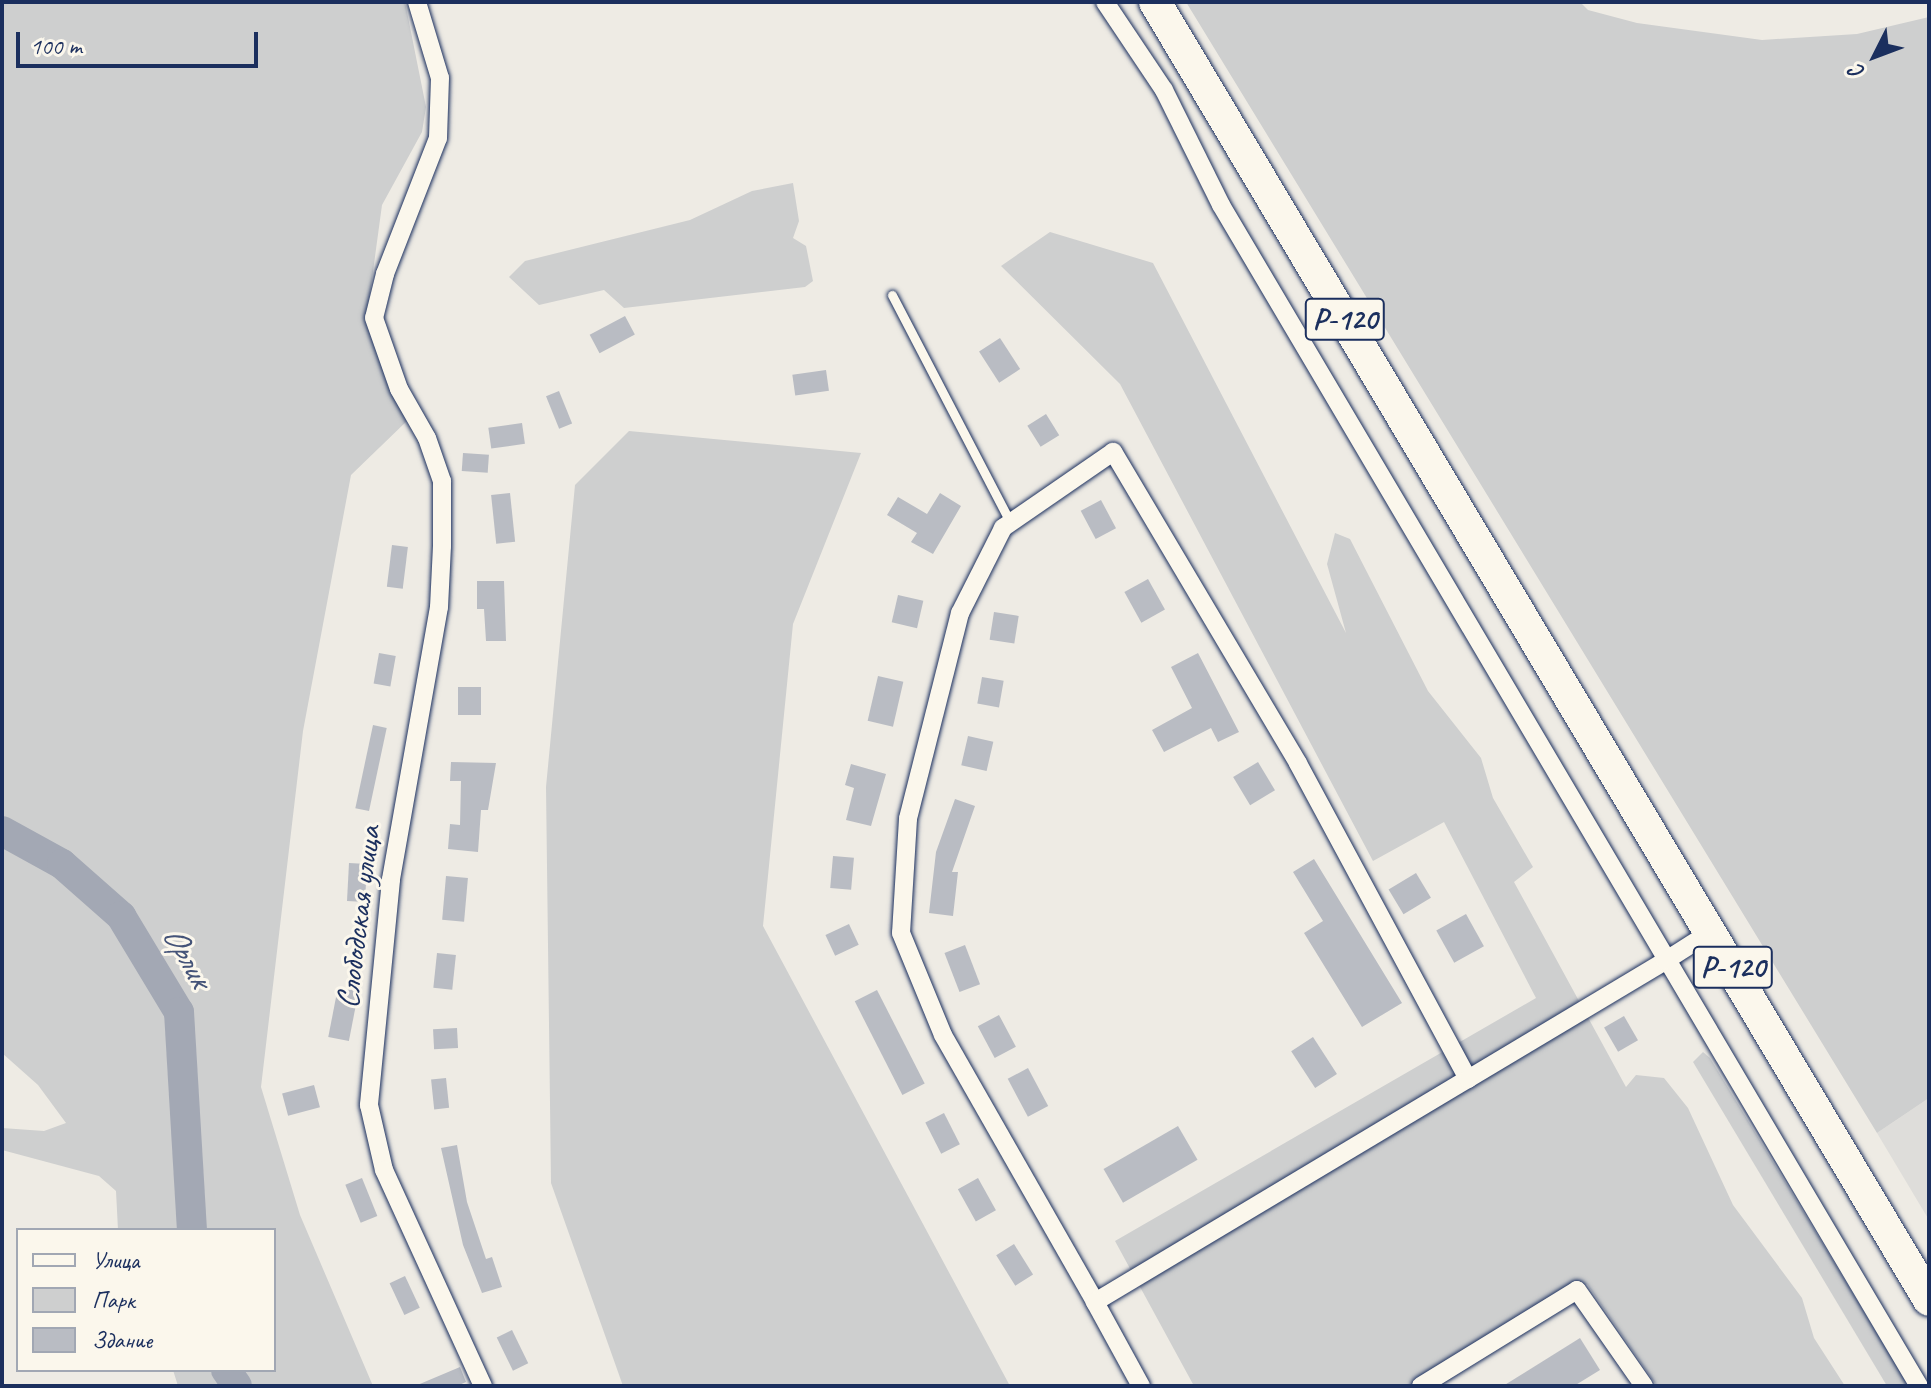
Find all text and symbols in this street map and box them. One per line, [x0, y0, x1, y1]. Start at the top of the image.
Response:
scale bar [20, 16, 262, 66]
north arrow [1835, 16, 1915, 96]
text: 100 m [30, 31, 82, 61]
text: С [1843, 59, 1871, 85]
road number: Р-120 [1303, 293, 1387, 345]
street label: Слободская улица [329, 823, 389, 1011]
water label: Орлик [154, 918, 222, 994]
road number: Р-120 [1691, 941, 1775, 993]
legend [16, 1228, 276, 1372]
text: Улица [92, 1245, 140, 1275]
text: Парк [92, 1285, 135, 1315]
text: Здание [92, 1325, 152, 1355]

